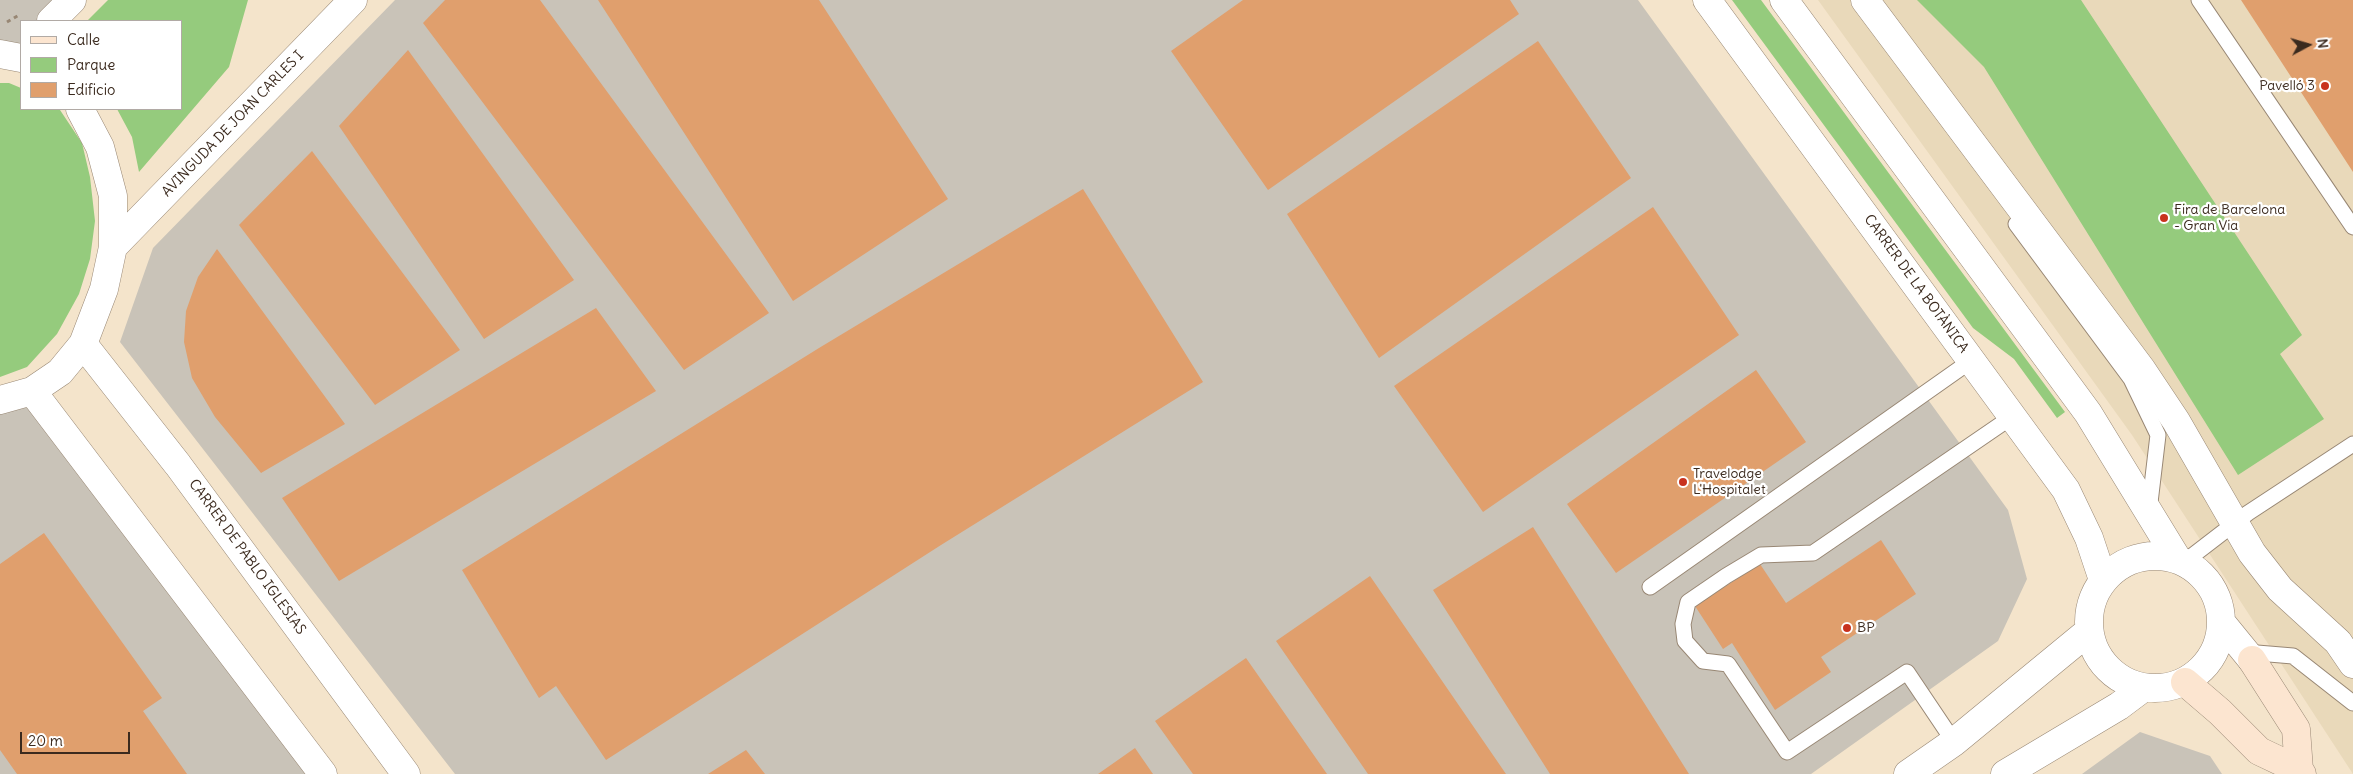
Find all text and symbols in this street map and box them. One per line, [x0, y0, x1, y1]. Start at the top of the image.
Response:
legend [20, 20, 182, 110]
north arrow [2283, 20, 2333, 70]
text: Calle [67, 30, 100, 49]
text: N [2313, 38, 2332, 49]
street label: AVINGUDA DE JOAN CARLES I [159, 47, 307, 201]
text: Parque [67, 55, 115, 74]
place label: Pavelló 3 [2259, 78, 2315, 94]
text: Edificio [67, 80, 115, 99]
marker: Pavelló 3 [2319, 80, 2331, 92]
place label: Fira de Barcelona - Gran Via [2174, 202, 2285, 234]
street label: CARRER DE LA BOTÀNICA [1860, 212, 1972, 356]
marker: Fira de Barcelona - Gran Via [2158, 212, 2170, 224]
place label: Travelodge L'Hospitalet [1693, 466, 1766, 498]
street label: CARRER DE PABLO IGLESIAS [185, 476, 309, 638]
marker: Travelodge L'Hospitalet [1677, 476, 1689, 488]
place label: BP [1857, 620, 1875, 636]
marker: BP [1841, 622, 1853, 634]
scale bar [22, 722, 132, 754]
text: 20 m [28, 731, 63, 750]

